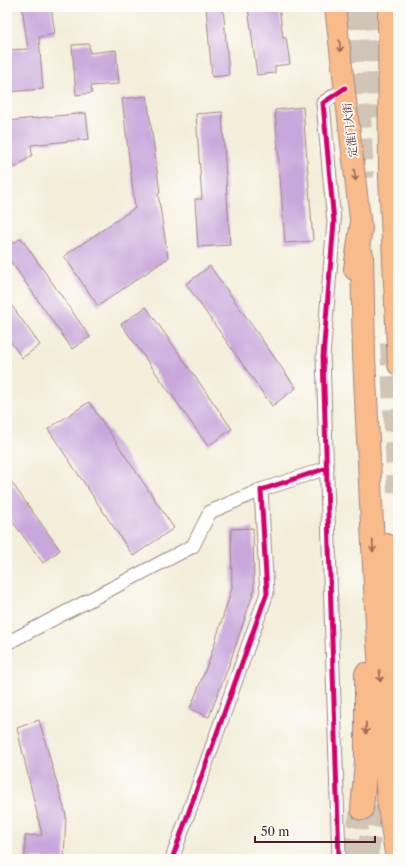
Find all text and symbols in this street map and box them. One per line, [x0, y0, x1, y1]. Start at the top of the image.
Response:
one-way arrow [336, 39, 344, 52]
street label: 定淮门大街 [340, 102, 360, 158]
one-way arrow [351, 168, 359, 181]
one-way arrow [370, 539, 377, 552]
one-way arrow [377, 669, 384, 682]
one-way arrow [362, 721, 370, 734]
scale bar [255, 818, 375, 844]
text: 50 m [261, 824, 290, 839]

